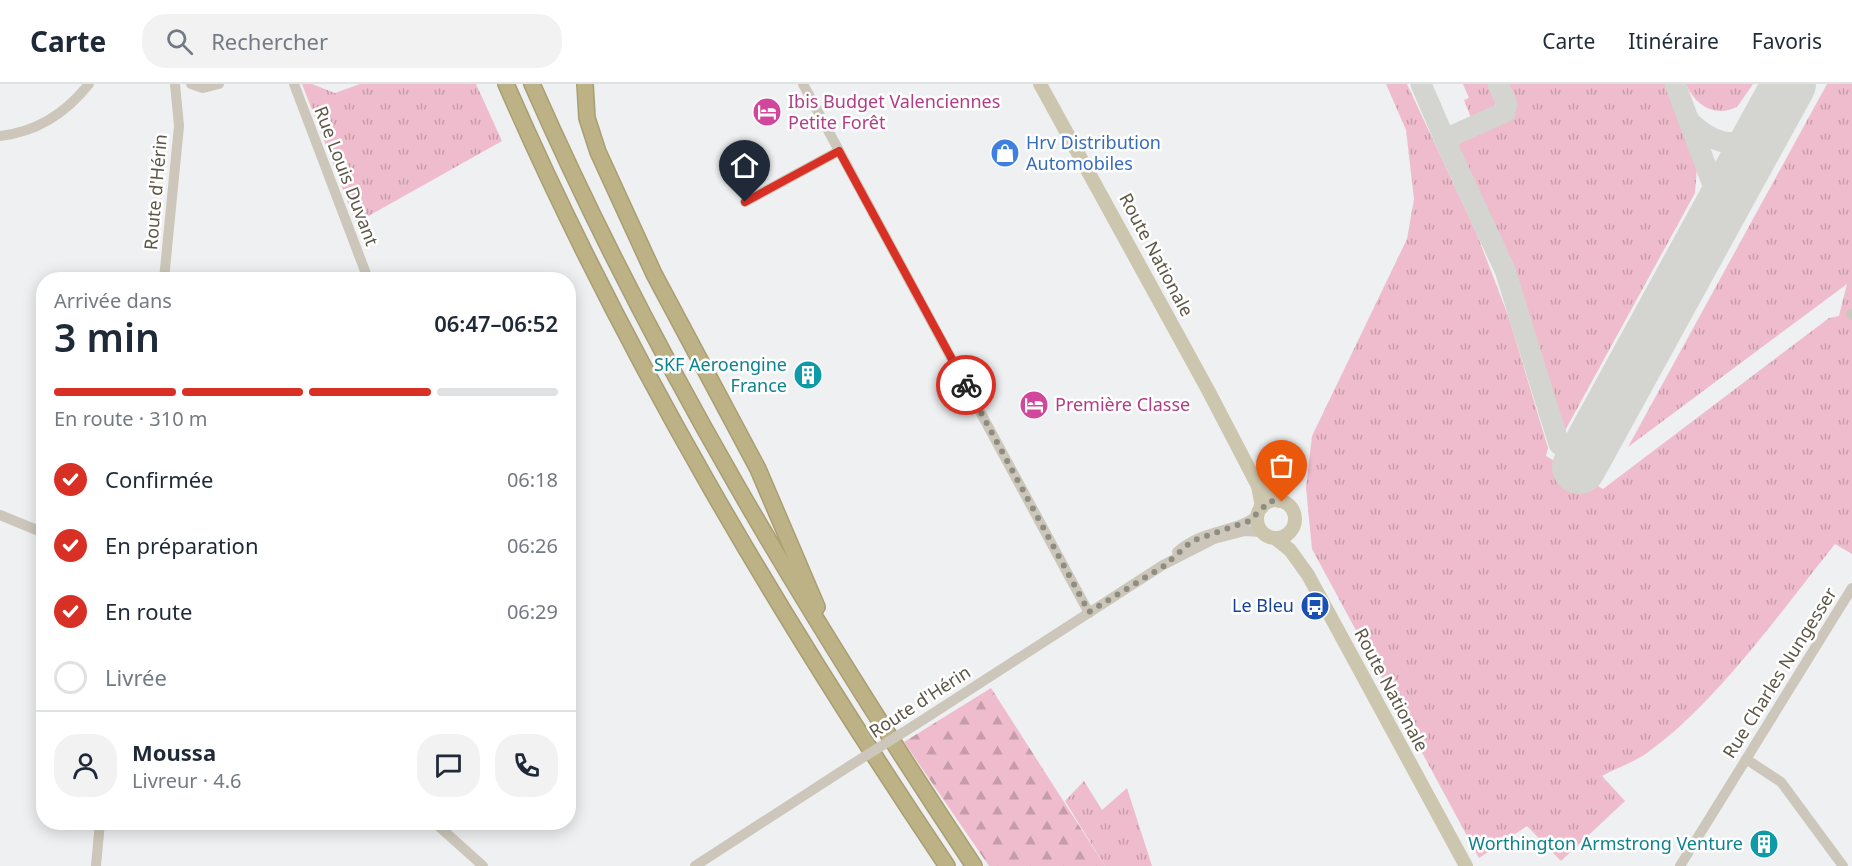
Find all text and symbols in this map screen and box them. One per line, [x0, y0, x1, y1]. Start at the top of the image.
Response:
search box [142, 14, 562, 68]
text: Carte [30, 22, 106, 60]
icon: search [163, 25, 196, 58]
text: Rechercher [211, 26, 328, 56]
text: Carte [1542, 27, 1595, 55]
text: Itinéraire [1628, 27, 1719, 55]
text: Favoris [1752, 27, 1822, 55]
place label: Ibis Budget Valenciennes Petite Forêt [788, 89, 1000, 134]
hotel icon: Ibis Budget Valenciennes Petite Forêt [751, 96, 783, 128]
street label: Rue Louis Duvant [309, 102, 385, 249]
place label: Hrv Distribution Automobiles [1026, 130, 1161, 175]
street label: Route d'Hérin [138, 133, 172, 251]
shop icon: Hrv Distribution Automobiles [989, 137, 1021, 169]
pin [719, 140, 770, 202]
icon: home [728, 149, 761, 182]
street label: Route Nationale [1114, 189, 1199, 320]
text: Arrivée dans [54, 287, 172, 314]
text: 06:47–06:52 [434, 308, 558, 338]
text: 3 min [54, 310, 160, 363]
place label: SKF Aeroengine France [654, 352, 787, 397]
courier [936, 355, 996, 415]
building icon: SKF Aeroengine France [792, 359, 824, 391]
icon: bike [950, 369, 983, 402]
hotel icon: Première Classe [1018, 389, 1050, 421]
place label: Première Classe [1055, 392, 1190, 416]
text: En route · 310 m [54, 405, 207, 432]
pin [1256, 440, 1307, 502]
icon: bag [1265, 449, 1298, 482]
icon: check [54, 463, 87, 496]
text: Confirmée [105, 464, 214, 494]
text: 06:18 [507, 466, 558, 493]
icon: check [54, 529, 87, 562]
text: En préparation [105, 530, 259, 560]
text: 06:26 [507, 532, 558, 559]
street label: Rue Charles Nungesser [1717, 582, 1842, 762]
bus stop icon: Le Bleu [1299, 590, 1331, 622]
place label: Le Bleu [1232, 593, 1294, 617]
icon: check [54, 595, 87, 628]
text: En route [105, 596, 192, 626]
text: 06:29 [507, 598, 558, 625]
street label: Route Nationale [1349, 624, 1434, 755]
street label: Route d'Hérin [864, 659, 975, 743]
text: Livrée [105, 662, 167, 692]
button: person [54, 734, 117, 797]
button: chat [417, 734, 480, 797]
button: phone [495, 734, 558, 797]
text: Moussa [132, 737, 216, 767]
text: Livreur · 4.6 [132, 767, 242, 794]
building icon: Worthington Armstrong Venture [1748, 828, 1780, 860]
place label: Worthington Armstrong Venture [1468, 831, 1743, 855]

